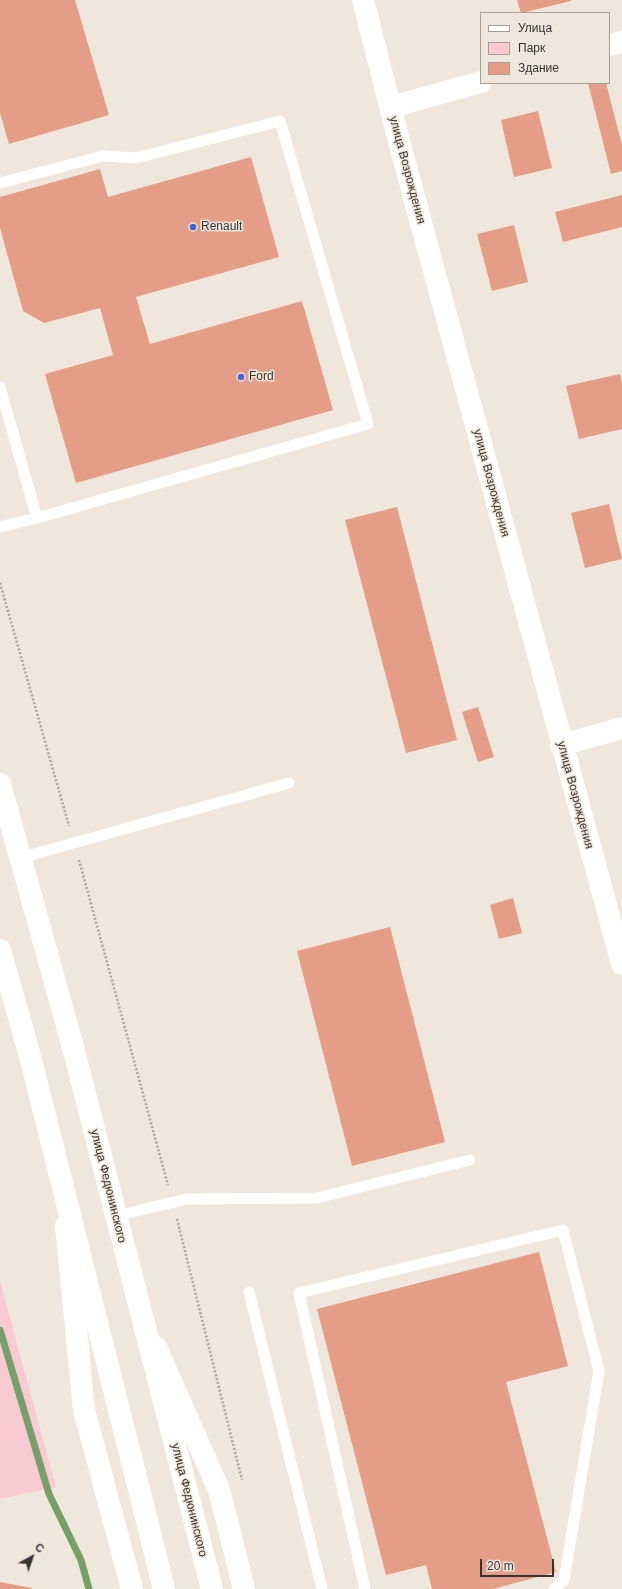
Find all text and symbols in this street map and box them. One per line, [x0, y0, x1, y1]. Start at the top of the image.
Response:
legend [480, 12, 610, 84]
text: Улица [518, 21, 552, 35]
text: Парк [518, 41, 545, 55]
text: Здание [518, 61, 559, 75]
street label: улица Возрождения [386, 114, 428, 226]
place label: Renault [201, 220, 242, 234]
marker: Renault [188, 222, 198, 232]
place label: Ford [249, 370, 274, 384]
marker: Ford [236, 372, 246, 382]
street label: улица Возрождения [470, 427, 512, 539]
street label: улица Возрождения [554, 739, 596, 851]
street label: улица Федюнинского [87, 1128, 129, 1244]
street label: улица Федюнинского [168, 1442, 210, 1558]
north arrow [12, 1537, 52, 1577]
text: С [33, 1541, 47, 1555]
scale bar [482, 1551, 556, 1577]
text: 20 m [487, 1559, 514, 1573]

